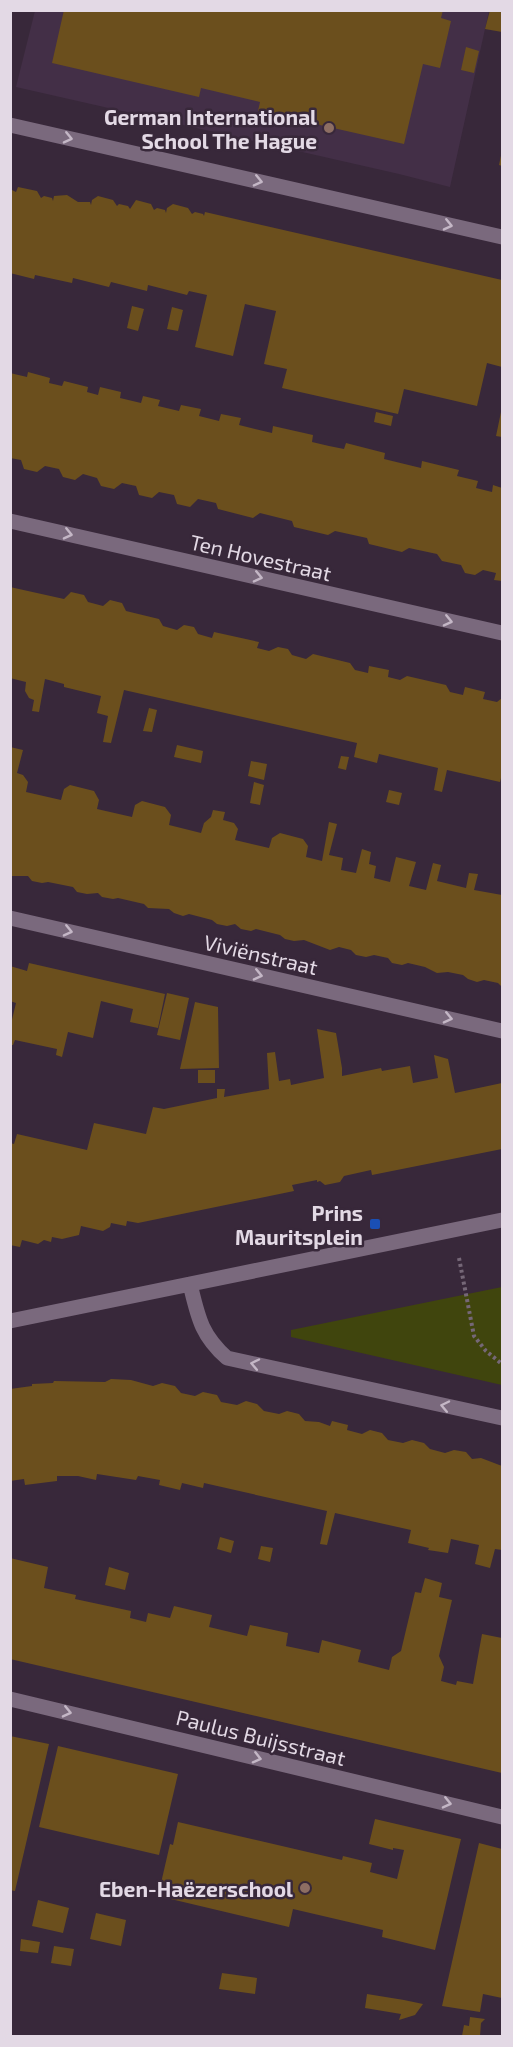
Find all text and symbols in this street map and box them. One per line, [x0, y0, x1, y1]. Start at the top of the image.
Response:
place label: German International School The Hague [104, 104, 317, 153]
marker: German International School The Hague [322, 121, 336, 135]
one-way arrow [62, 130, 72, 143]
one-way arrow [252, 174, 262, 187]
one-way arrow [442, 217, 452, 230]
one-way arrow [62, 526, 72, 539]
street label: Ten Hovestraat [188, 529, 334, 585]
one-way arrow [252, 570, 262, 583]
one-way arrow [442, 613, 452, 626]
one-way arrow [62, 923, 72, 936]
street label: Viviënstraat [202, 929, 320, 979]
one-way arrow [252, 967, 262, 980]
one-way arrow [442, 1011, 452, 1024]
place label: Prins Mauritsplein [235, 1200, 363, 1249]
marker: Prins Mauritsplein [368, 1217, 382, 1231]
one-way arrow [250, 1358, 260, 1371]
one-way arrow [441, 1400, 451, 1413]
one-way arrow [62, 1704, 72, 1717]
street label: Paulus Buijsstraat [173, 1704, 348, 1771]
one-way arrow [252, 1750, 262, 1763]
one-way arrow [441, 1796, 451, 1809]
place label: Eben-Haëzerschool [99, 1876, 293, 1901]
marker: Eben-Haëzerschool [298, 1881, 312, 1895]

